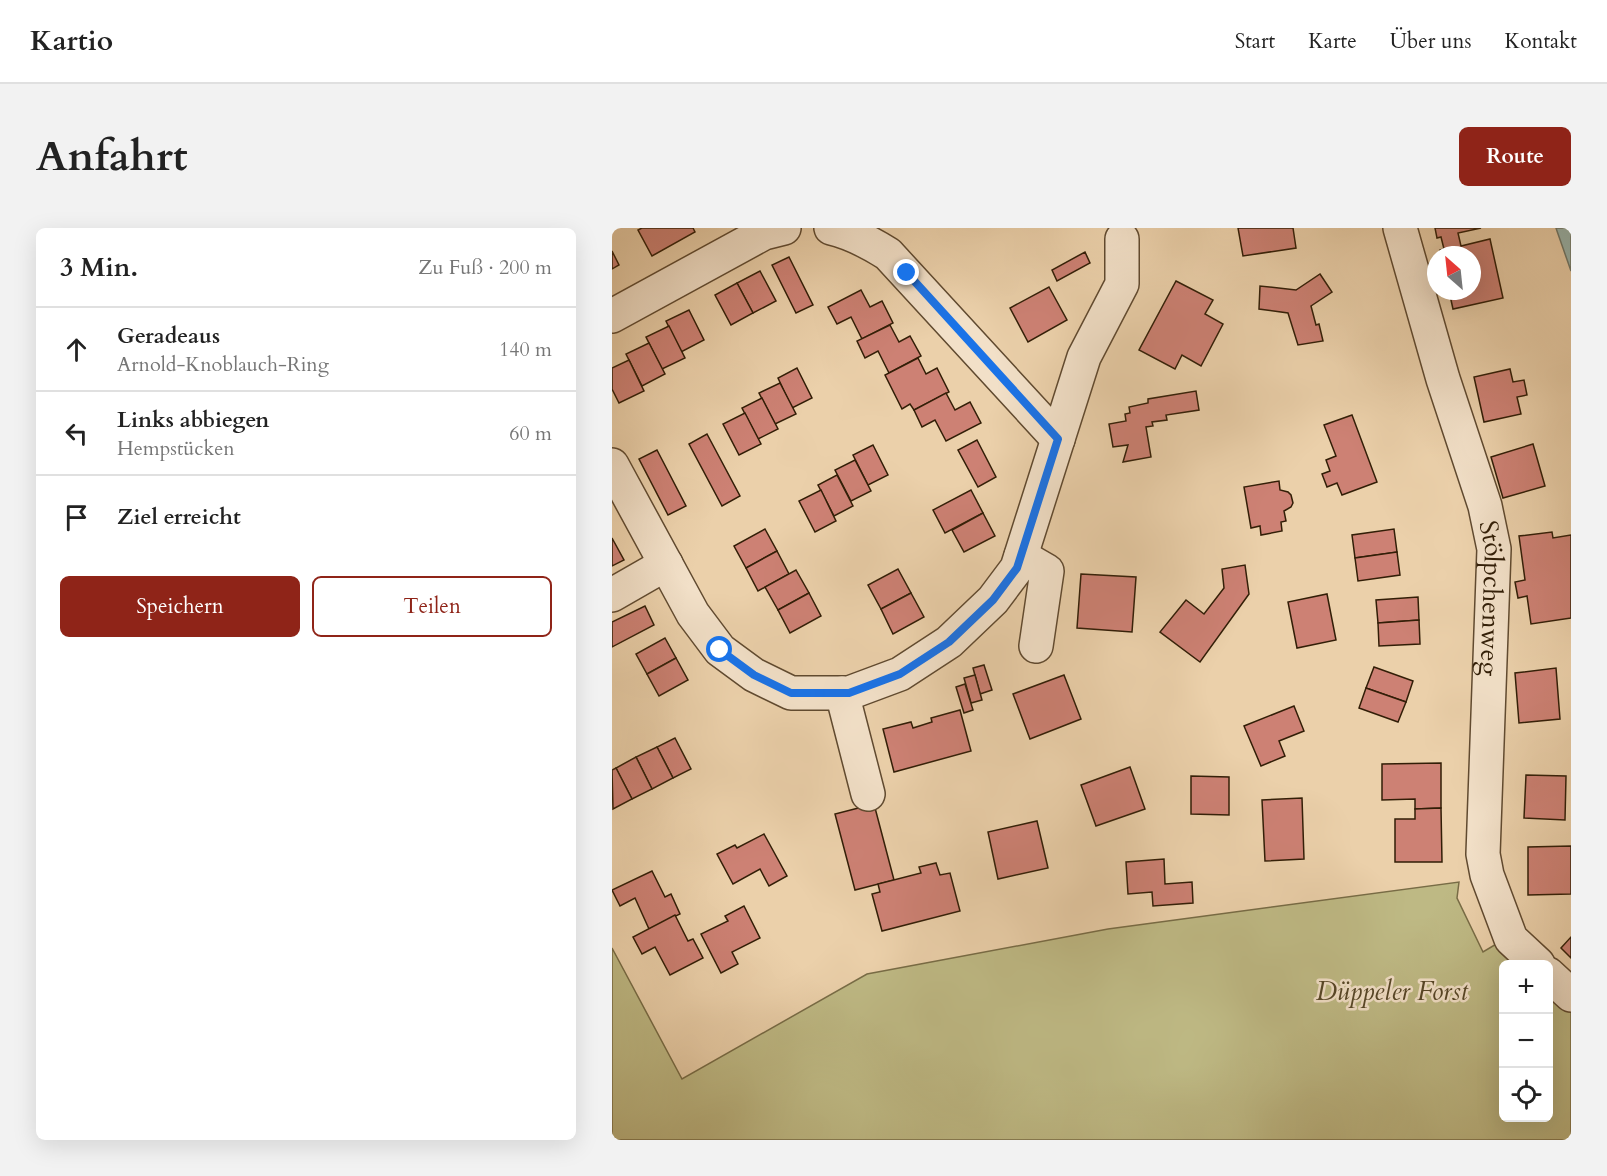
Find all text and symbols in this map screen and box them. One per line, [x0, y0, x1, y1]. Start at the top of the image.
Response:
text: Kartio [30, 22, 113, 60]
text: Start [1235, 27, 1275, 56]
text: Karte [1308, 27, 1357, 56]
text: Über uns [1390, 27, 1472, 56]
text: Kontakt [1505, 27, 1577, 56]
button: Route [1459, 127, 1571, 186]
text: Anfahrt [36, 128, 188, 185]
north arrow [1427, 246, 1481, 300]
text: 3 Min. [60, 250, 138, 285]
text: Zu Fuß · 200 m [418, 254, 552, 281]
route end [893, 259, 919, 285]
text: Geradeaus [117, 321, 220, 351]
icon: ahead [60, 333, 93, 366]
text: 140 m [499, 336, 552, 363]
text: Arnold-Knoblauch-Ring [117, 351, 329, 378]
text: Links abbiegen [117, 405, 269, 435]
icon: left [60, 417, 93, 450]
text: 60 m [509, 420, 552, 447]
text: Hempstücken [117, 435, 235, 462]
icon: arrive [60, 501, 93, 534]
text: Ziel erreicht [117, 502, 241, 532]
street label: Stölpchenweg [1471, 517, 1513, 677]
button: Speichern [60, 576, 300, 637]
button: Teilen [312, 576, 552, 637]
route start [706, 636, 732, 662]
map controls [1499, 960, 1553, 1122]
button: + [1499, 960, 1553, 1014]
park label: Düppeler Forst [1316, 974, 1469, 1009]
button: − [1499, 1014, 1553, 1068]
button: locate [1499, 1068, 1553, 1122]

